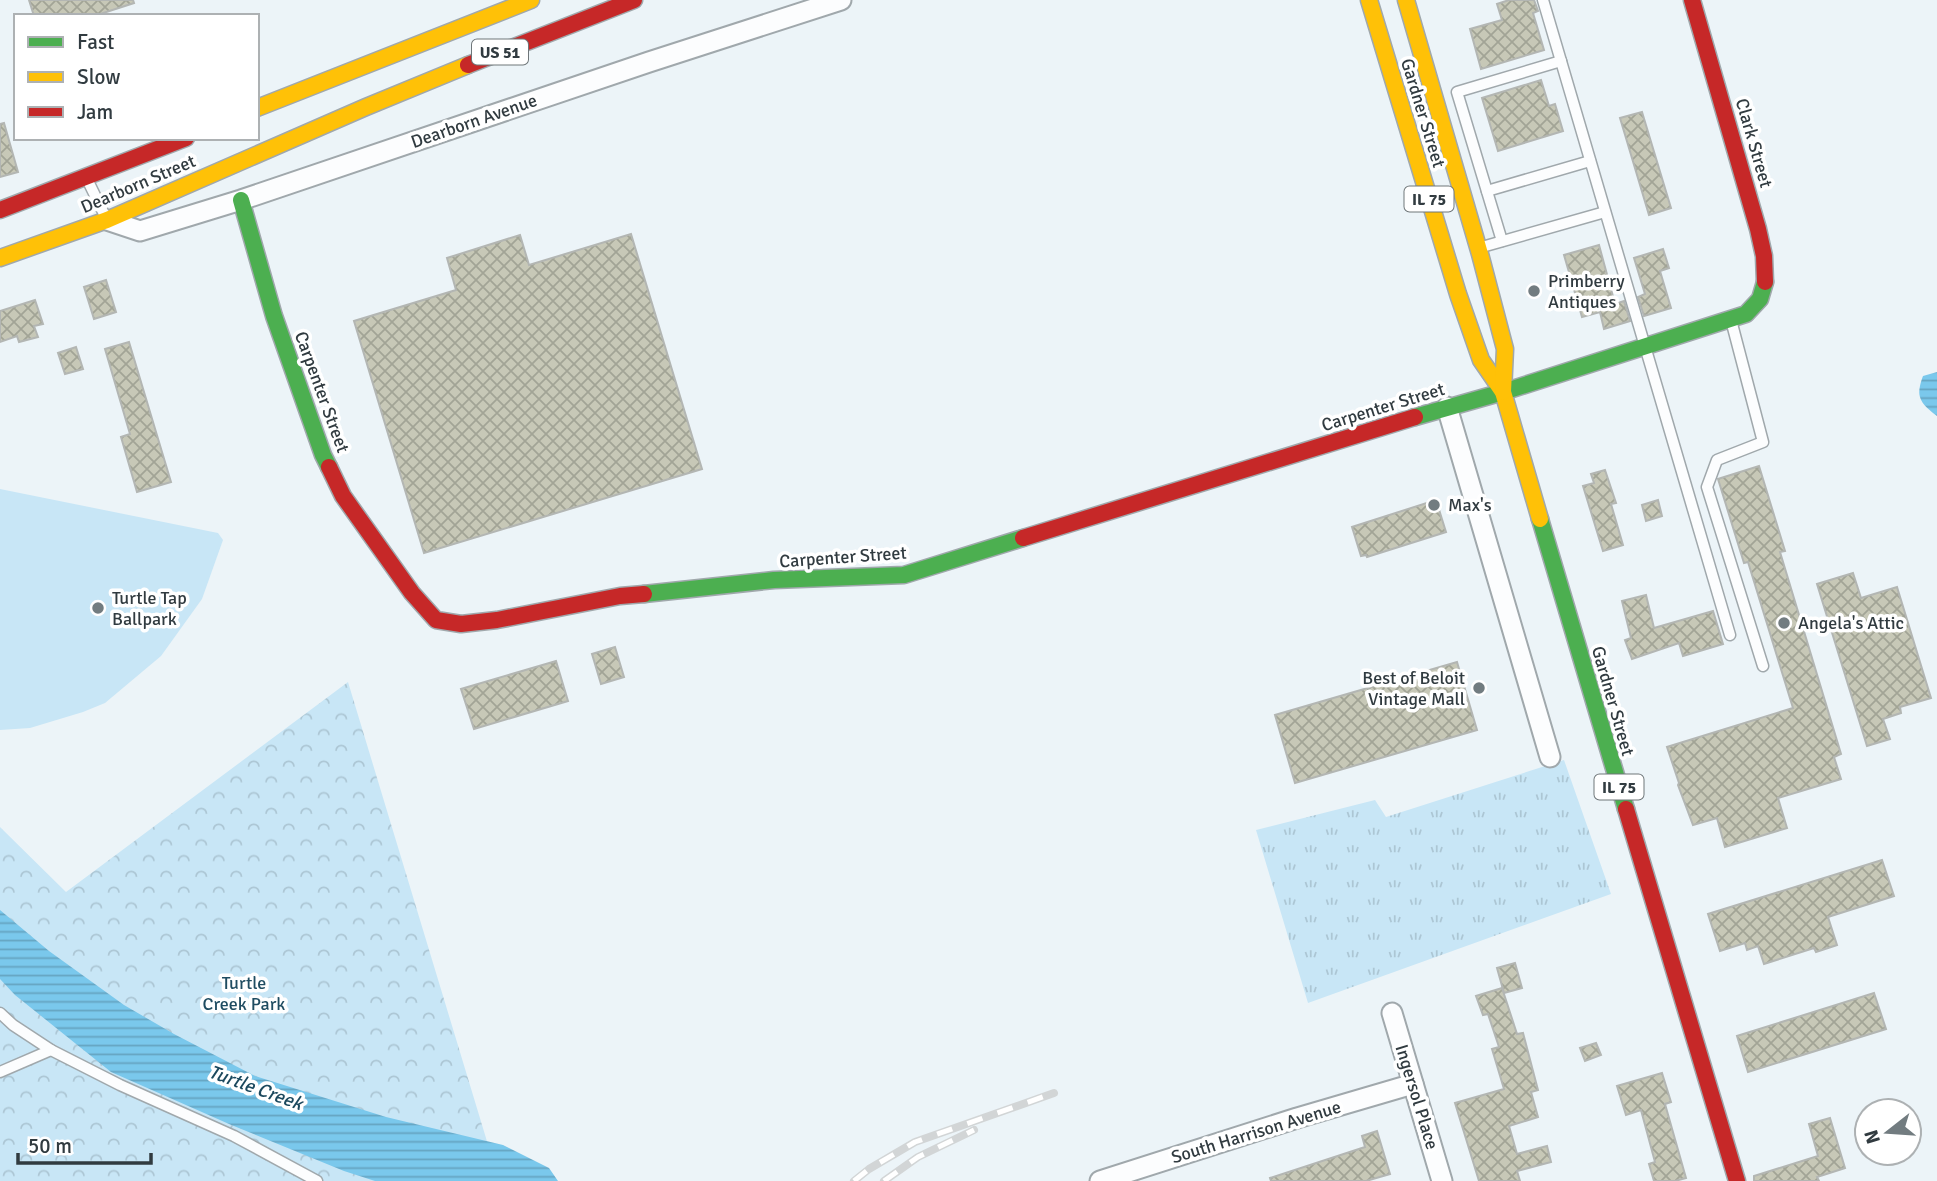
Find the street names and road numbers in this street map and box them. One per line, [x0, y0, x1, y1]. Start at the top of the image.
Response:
road number: US 51 [472, 40, 528, 64]
street label: Gardner Street [1396, 56, 1450, 170]
street label: Dearborn Avenue [408, 89, 540, 153]
street label: Clark Street [1731, 96, 1777, 190]
street label: Dearborn Street [77, 150, 199, 218]
road number: IL 75 [1404, 186, 1454, 211]
street label: Carpenter Street [290, 328, 354, 456]
street label: Carpenter Street [1319, 378, 1447, 436]
street label: Carpenter Street [779, 542, 907, 572]
street label: Gardner Street [1587, 644, 1639, 758]
road number: IL 75 [1594, 774, 1644, 800]
street label: Ingersol Place [1391, 1042, 1443, 1152]
street label: South Harrison Avenue [1168, 1096, 1344, 1168]

